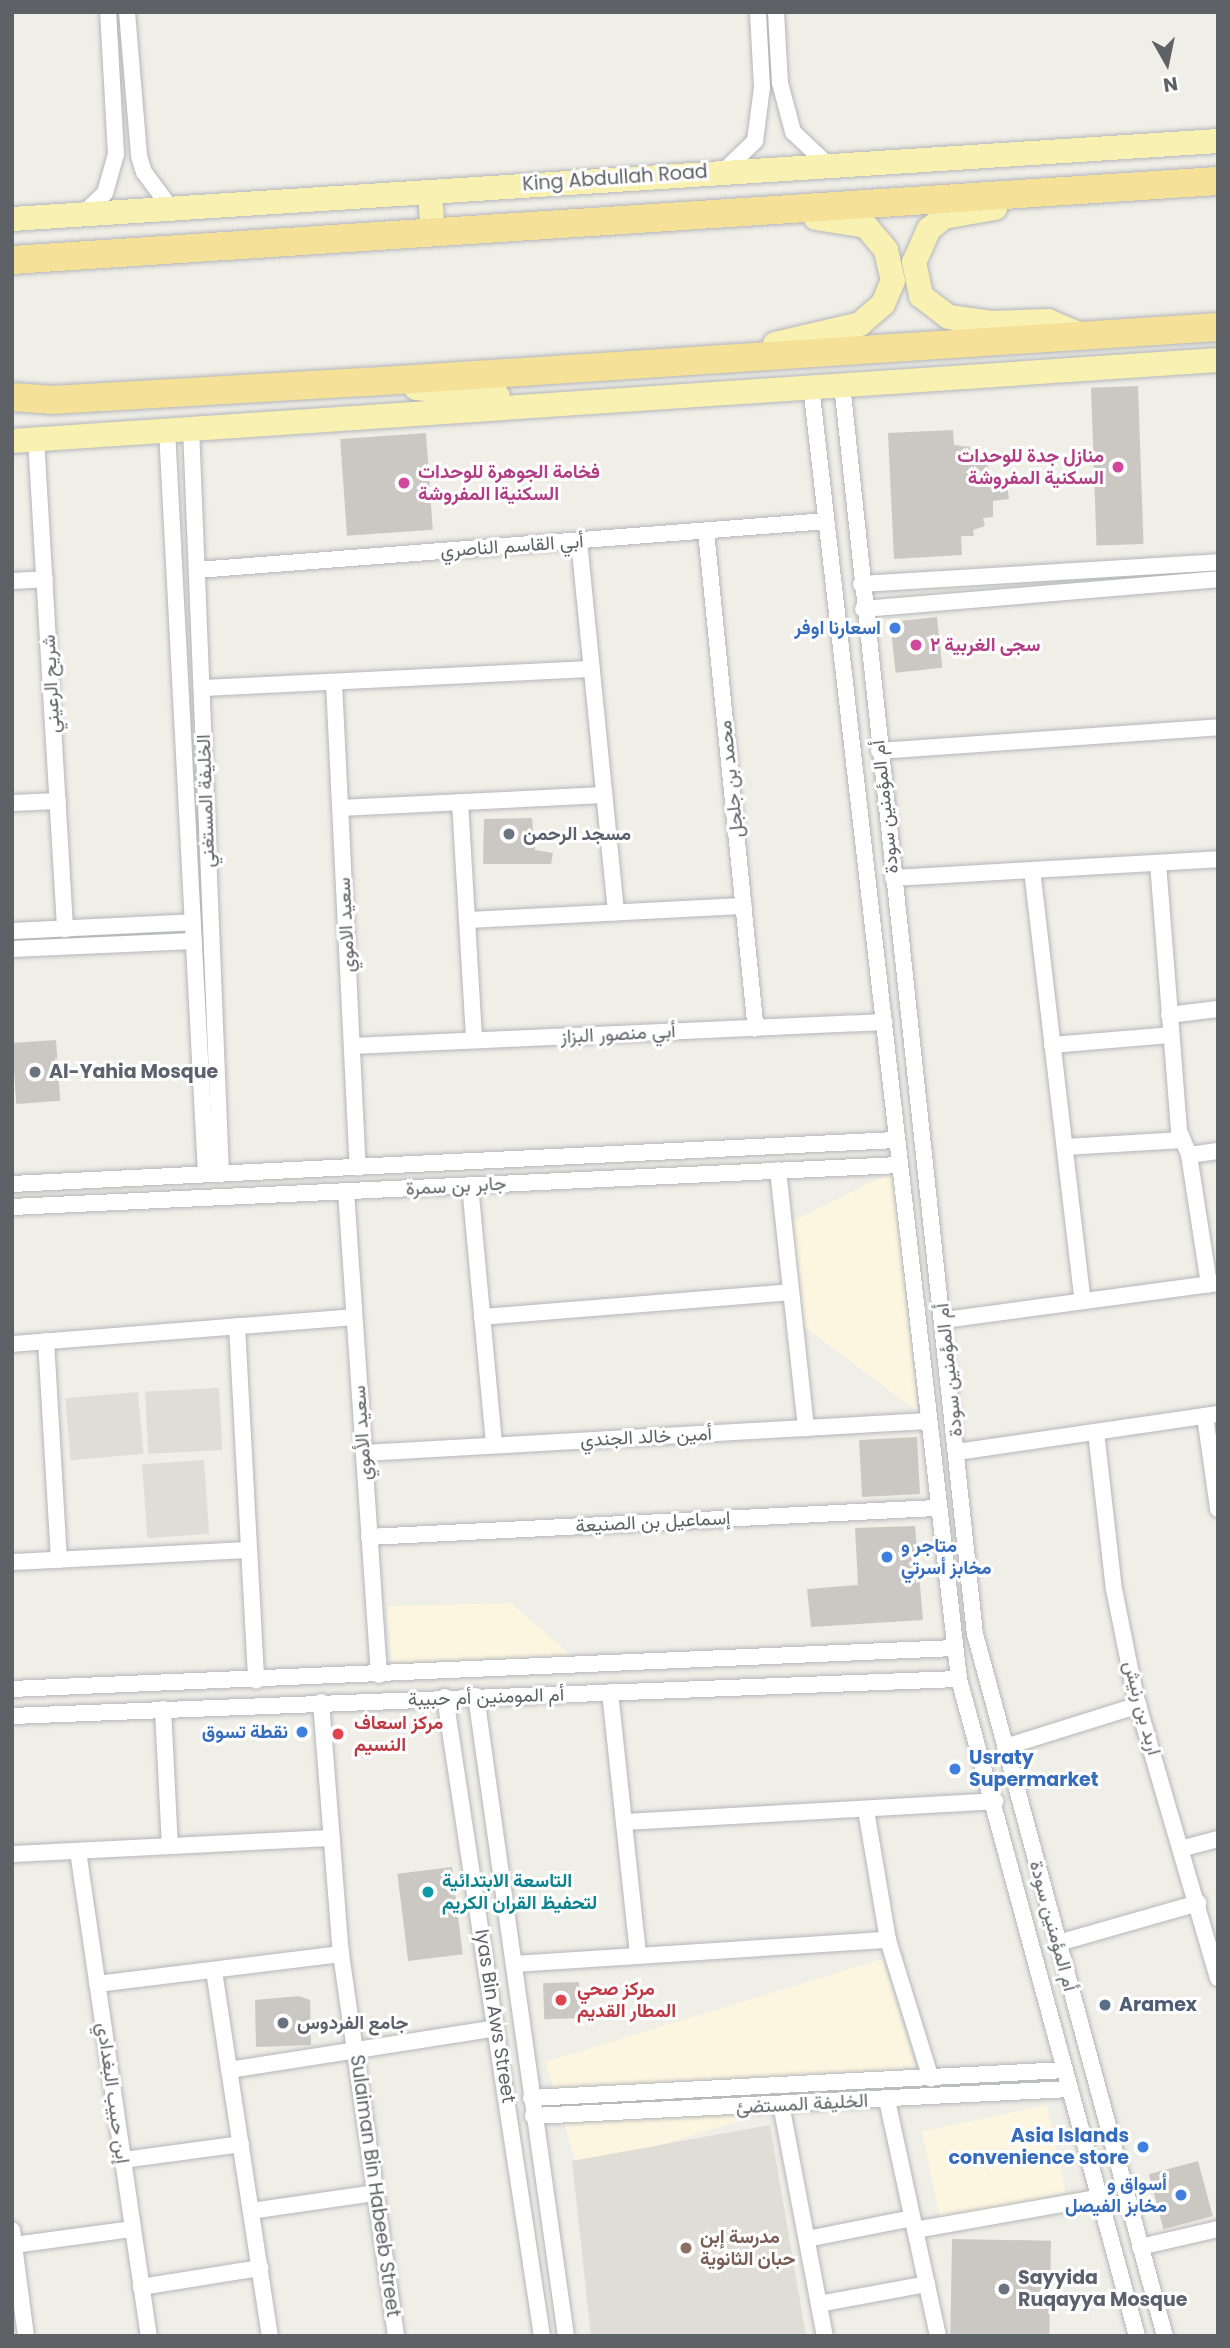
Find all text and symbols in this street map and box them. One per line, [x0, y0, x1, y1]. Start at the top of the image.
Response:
north arrow [1132, 28, 1202, 98]
text: N [1161, 70, 1180, 99]
street label: King Abdullah Road [522, 160, 708, 196]
place label: منازل جدة للوحدات السكنية المفروشة [957, 445, 1104, 489]
marker: منازل جدة للوحدات السكنية المفروشة [1110, 459, 1126, 475]
place label: فخامة الجوهرة للوحدات السكنيةا المفروشة [418, 461, 600, 505]
marker: فخامة الجوهرة للوحدات السكنيةا المفروشة [396, 475, 412, 491]
street label: أبي القاسم الناصري [440, 530, 584, 562]
place label: اسعارنا اوفر [794, 617, 881, 639]
marker: اسعارنا اوفر [887, 620, 903, 636]
street label: شريح الرعيني [37, 634, 65, 734]
place label: سجى الغربية ٢ [930, 634, 1040, 656]
marker: سجى الغربية ٢ [908, 637, 924, 653]
street label: محمد بن جلجل [713, 719, 749, 839]
street label: الخليفة المستغني [192, 734, 220, 868]
street label: أم المؤمنين سودة [867, 739, 903, 875]
place label: مسجد الرحمن [523, 823, 631, 845]
marker: مسجد الرحمن [501, 826, 517, 842]
street label: سعيد الاموي [332, 877, 360, 973]
street label: أبي منصور البزاز [560, 1020, 676, 1048]
place label: Al-Yahia Mosque [49, 1061, 218, 1083]
marker: Al-Yahia Mosque [27, 1064, 43, 1080]
street label: جابر بن سمرة [405, 1172, 507, 1200]
street label: أم المؤمنين سودة [931, 1302, 967, 1438]
street label: سعيد الأموي [347, 1385, 377, 1481]
street label: أمين خالد الجندي [580, 1422, 712, 1452]
street label: إسماعيل بن الصنيعة [575, 1507, 731, 1537]
place label: متاجر و مخابز أسرتي [901, 1535, 992, 1579]
marker: متاجر و مخابز أسرتي [879, 1549, 895, 1565]
street label: اربد بن رنيش [1118, 1658, 1166, 1758]
street label: أم المومنين أم حبيبة [408, 1683, 564, 1711]
place label: مركز اسعاف النسيم [354, 1712, 443, 1756]
place label: نقطة تسوق [202, 1721, 288, 1743]
marker: نقطة تسوق [294, 1724, 310, 1740]
marker: مركز اسعاف النسيم [328, 1724, 348, 1744]
place label: Usraty Supermarket [969, 1747, 1099, 1791]
marker: Usraty Supermarket [947, 1761, 963, 1777]
street label: أم المؤمنين سودة [1025, 1858, 1081, 1994]
place label: التاسعة الابتدائية لتحفيظ القران الكريم [442, 1870, 597, 1914]
marker: التاسعة الابتدائية لتحفيظ القران الكريم [420, 1884, 436, 1900]
street label: Iyas Bin Aws Street [470, 1927, 520, 2105]
place label: مركز صحي المطار القديم [577, 1978, 676, 2022]
marker: مركز صحي المطار القديم [551, 1990, 571, 2010]
place label: Aramex [1119, 1994, 1197, 2016]
marker: Aramex [1097, 1997, 1113, 2013]
place label: جامع الفردوس [297, 2012, 408, 2034]
marker: جامع الفردوس [275, 2015, 291, 2031]
street label: إبن حبيب البغدادي [92, 2021, 134, 2165]
street label: Sulaiman Bin Habeeb Street [345, 2053, 405, 2319]
street label: الخليفة المستضئ [735, 2089, 869, 2119]
place label: Asia Islands convenience store [949, 2125, 1129, 2169]
marker: Asia Islands convenience store [1135, 2139, 1151, 2155]
place label: أسواق و مخابز الفيصل [1065, 2173, 1167, 2217]
marker: أسواق و مخابز الفيصل [1173, 2187, 1189, 2203]
place label: مدرسة إبن حبان الثانوية [700, 2226, 796, 2270]
marker: مدرسة إبن حبان الثانوية [678, 2240, 694, 2256]
place label: Sayyida Ruqayya Mosque [1018, 2267, 1187, 2311]
marker: Sayyida Ruqayya Mosque [996, 2281, 1012, 2297]

